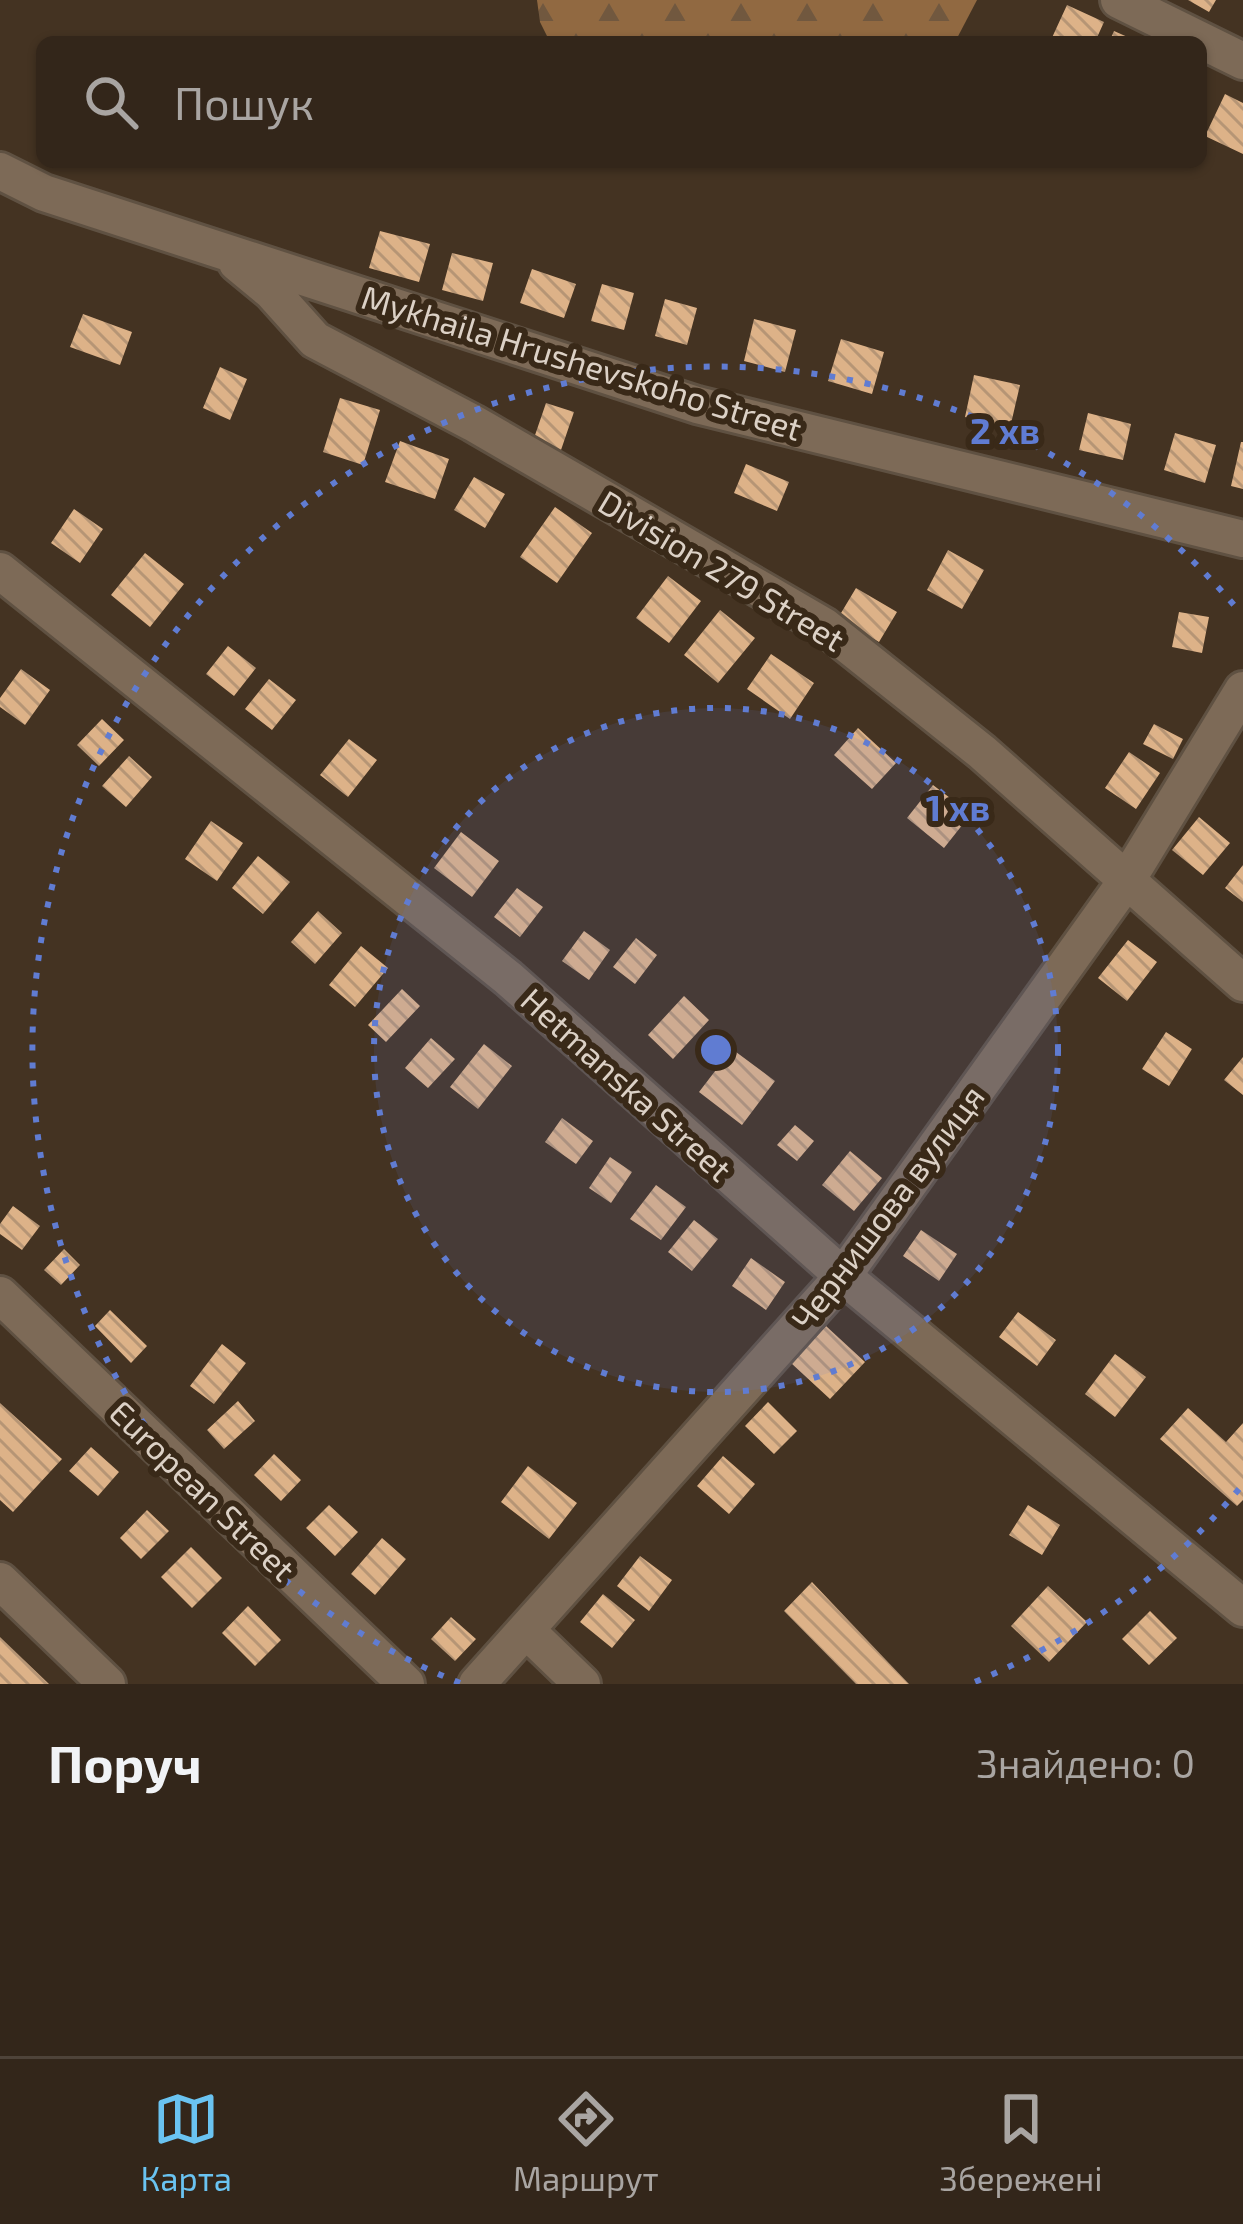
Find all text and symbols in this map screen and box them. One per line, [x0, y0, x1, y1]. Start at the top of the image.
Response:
search box [36, 36, 1207, 168]
icon: search [78, 69, 144, 135]
text: Пошук [174, 75, 314, 129]
street label: Mykhaila Hrushevskoho Street [357, 276, 807, 448]
text: 2 хв [970, 408, 1040, 451]
street label: Division 279 Street [592, 481, 852, 659]
text: 1 хв [926, 785, 990, 828]
street label: Hetmanska Street [514, 979, 740, 1189]
centre of rings [695, 1029, 737, 1071]
street label: Чернишова вулиця [782, 1077, 993, 1338]
street label: European Street [102, 1392, 304, 1588]
text: Поруч [48, 1732, 202, 1793]
text: Знайдено: 0 [976, 1739, 1195, 1786]
tab: Карта [140, 2086, 232, 2198]
tab: Маршрут [513, 2086, 659, 2198]
tab: Збережені [940, 2086, 1103, 2198]

